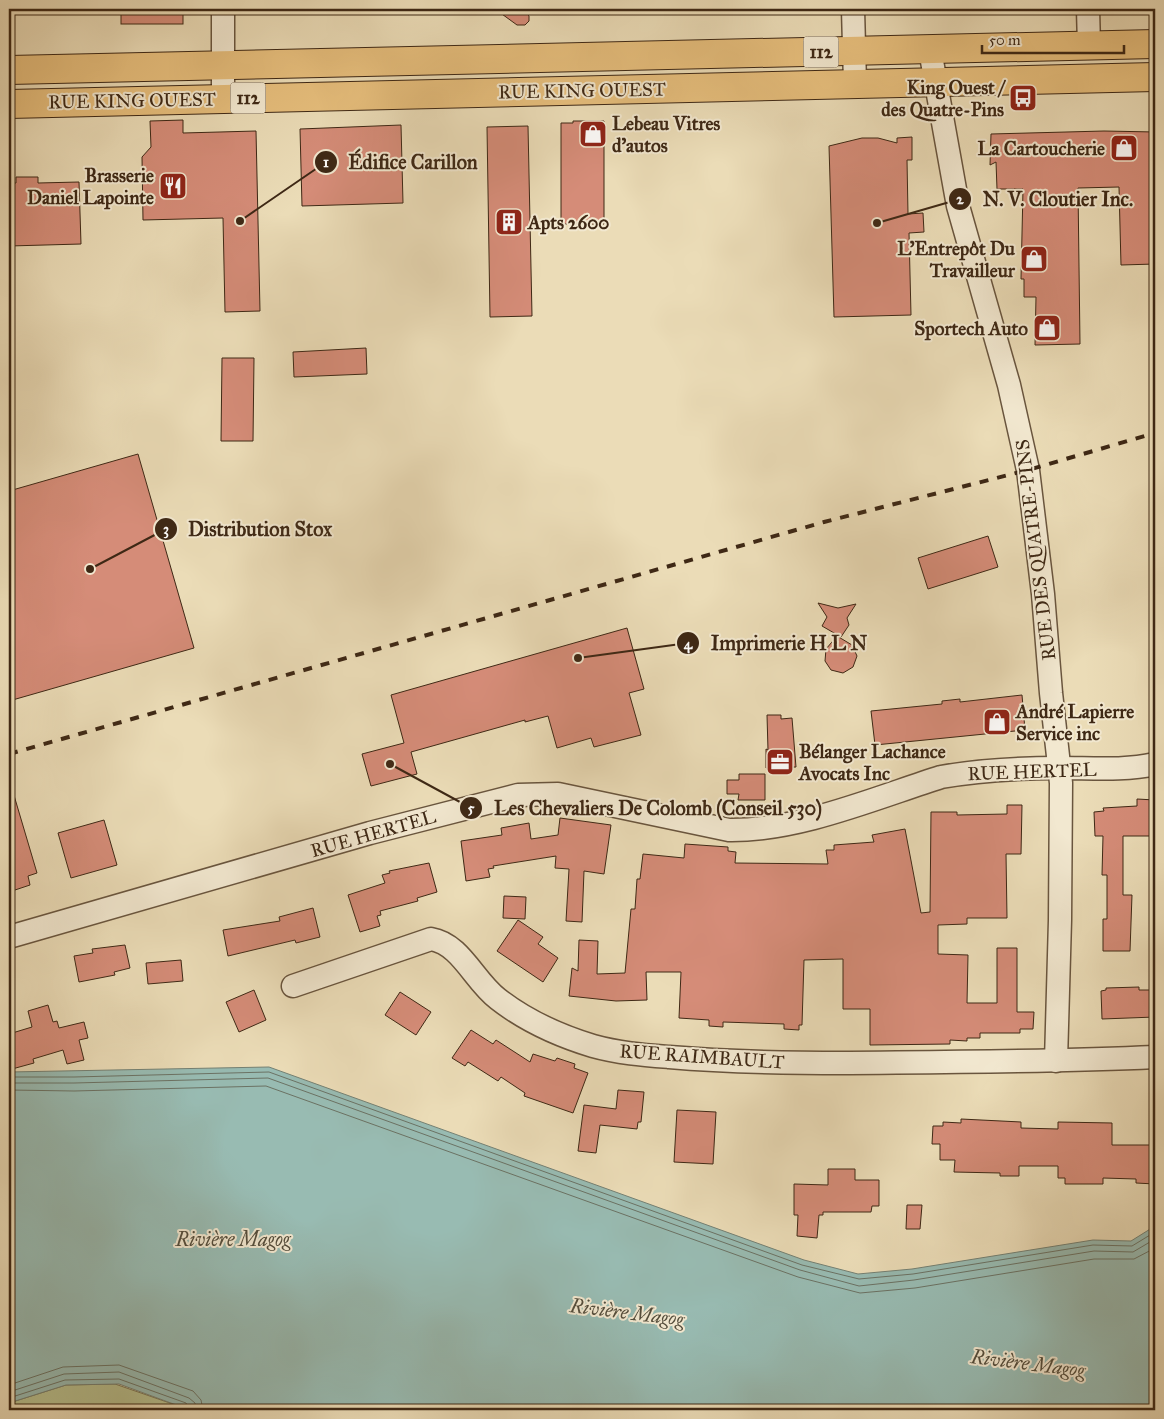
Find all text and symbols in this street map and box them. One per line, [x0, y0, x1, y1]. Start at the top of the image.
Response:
scale bar [982, 22, 1124, 54]
text: 50 m [989, 31, 1021, 49]
road number: 112 [804, 36, 838, 68]
place label: King Ouest / des Quatre-Pins [881, 76, 1006, 122]
street label: RUE KING OUEST [498, 78, 666, 103]
road number: 112 [230, 82, 266, 114]
bus stop icon: King Ouest / des Quatre-Pins [1008, 83, 1038, 113]
street label: RUE KING OUEST [48, 88, 216, 113]
place label: Lebeau Vitres d'autos [612, 112, 720, 157]
shop icon: Lebeau Vitres d'autos [578, 119, 608, 149]
shop icon: La Cartoucherie [1109, 133, 1139, 163]
place label: La Cartoucherie [978, 137, 1105, 160]
callout: Édifice Carillon [313, 144, 487, 179]
text: Édifice Carillon [348, 148, 478, 174]
text: 1 [323, 153, 329, 171]
place label: Brasserie Daniel Lapointe [27, 164, 154, 210]
restaurant icon: Brasserie Daniel Lapointe [158, 171, 188, 201]
callout: N. V. Cloutier Inc. [948, 182, 1143, 217]
text: N. V. Cloutier Inc. [983, 187, 1133, 211]
text: 2 [956, 190, 964, 208]
building icon: Apts 2600 [494, 207, 524, 237]
place label: Apts 2600 [526, 211, 609, 235]
place label: L'Entrepôt Du Travailleur [897, 237, 1016, 282]
shop icon: L'Entrepôt Du Travailleur [1019, 244, 1049, 274]
shop icon: Sportech Auto [1032, 313, 1062, 343]
place label: Sportech Auto [914, 317, 1028, 341]
street label: RUE DES QUATRE-PINS [1011, 438, 1060, 662]
callout: Distribution Stox [153, 512, 342, 547]
text: Distribution Stox [188, 517, 333, 541]
text: 3 [163, 520, 169, 539]
callout: Imprimerie H L N [676, 626, 877, 661]
text: Imprimerie H L N [711, 631, 867, 656]
text: 4 [684, 635, 693, 654]
place label: André Lapierre Service inc [1014, 700, 1134, 745]
shop icon: André Lapierre Service inc [982, 707, 1012, 737]
place label: Bélanger Lachance Avocats Inc [797, 740, 946, 785]
office icon: Bélanger Lachance Avocats Inc [765, 747, 795, 777]
street label: RUE HERTEL [967, 758, 1097, 785]
callout: Les Chevaliers De Colomb (Conseil 530) [459, 790, 832, 825]
text: Les Chevaliers De Colomb (Conseil 530) [494, 796, 822, 821]
text: 5 [468, 799, 475, 817]
street label: RUE HERTEL [308, 805, 438, 862]
street label: RUE RAIMBAULT [619, 1039, 785, 1074]
water label: Rivière Magog [175, 1227, 292, 1251]
water label: Rivière Magog [568, 1293, 687, 1331]
water label: Rivière Magog [969, 1344, 1088, 1382]

